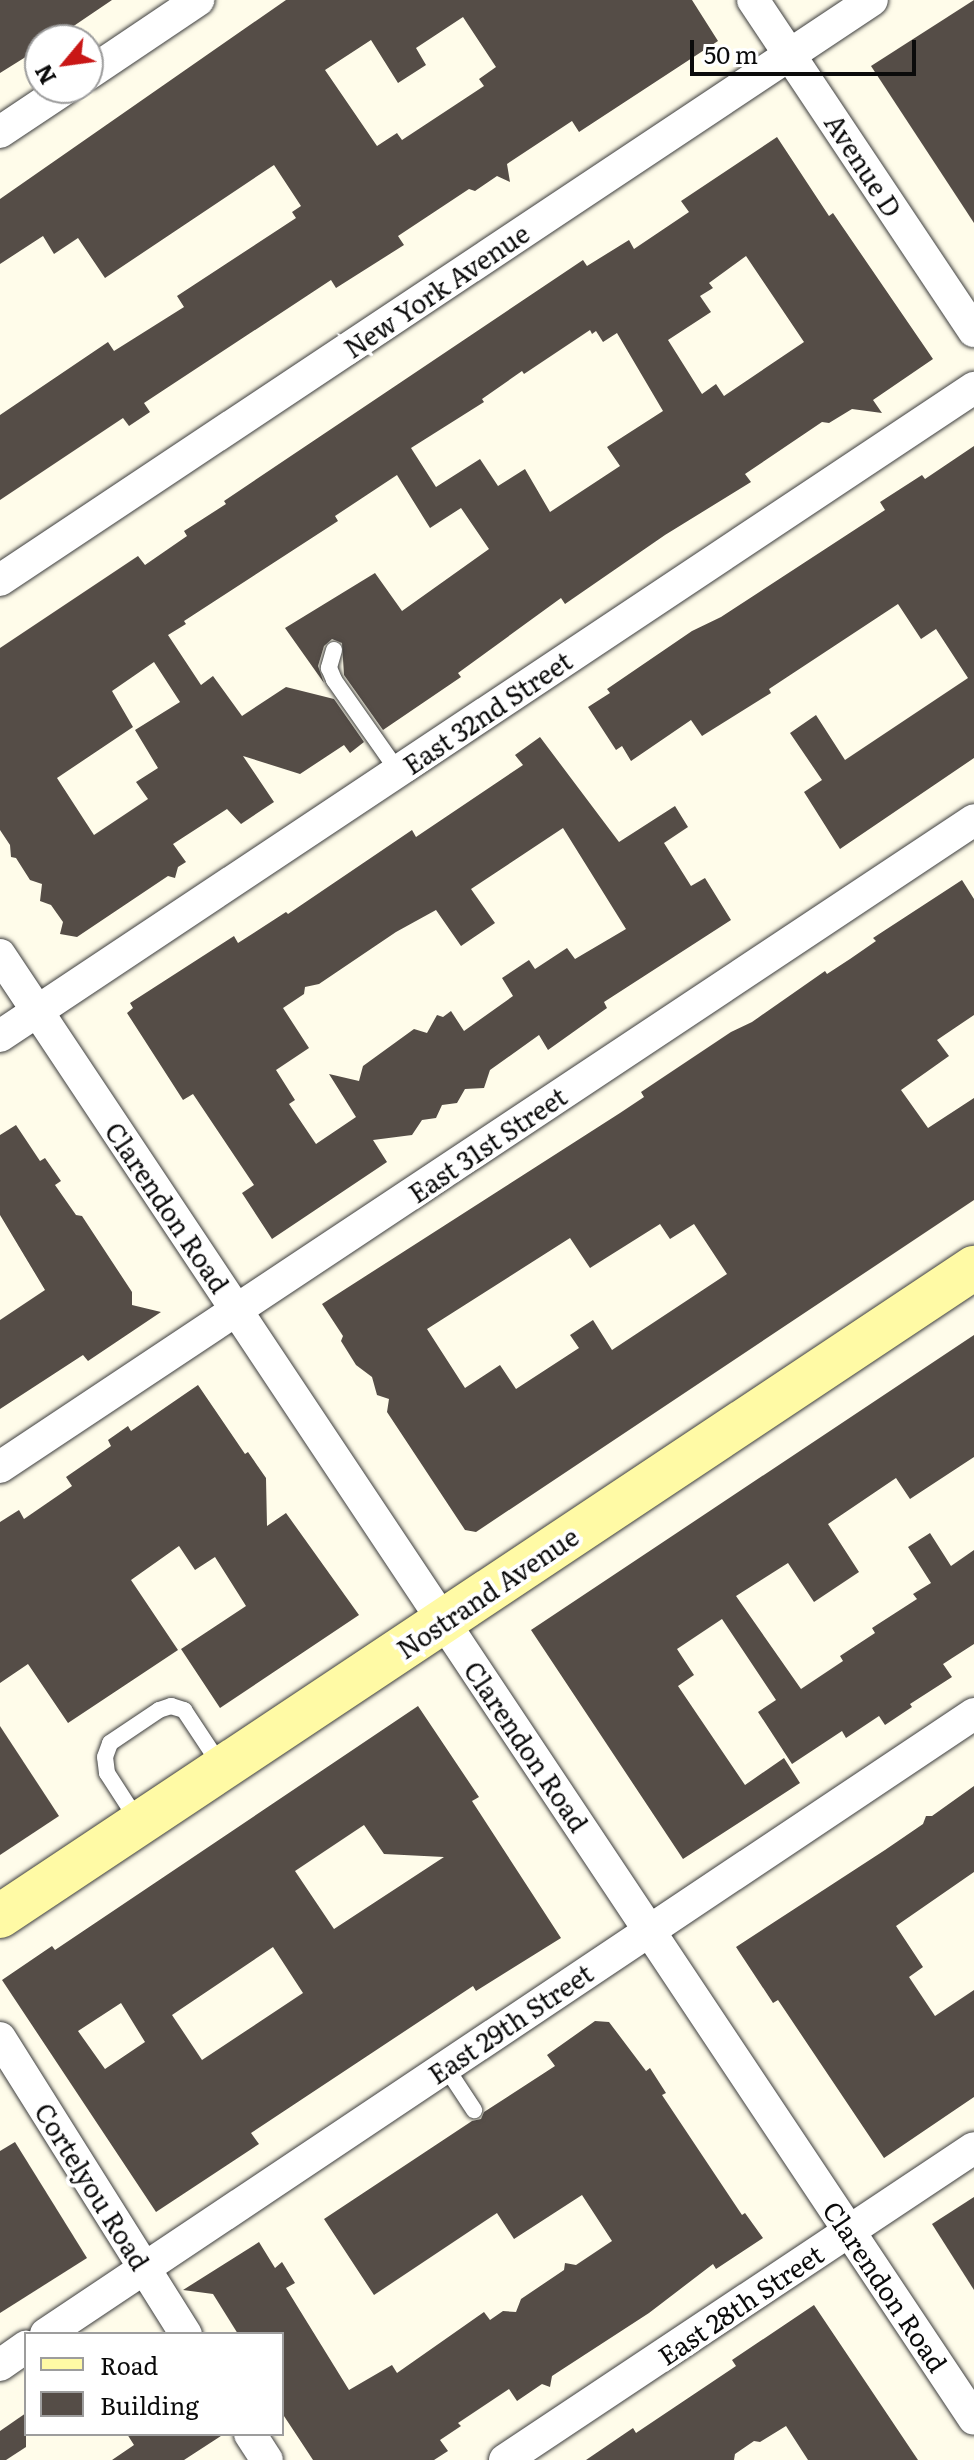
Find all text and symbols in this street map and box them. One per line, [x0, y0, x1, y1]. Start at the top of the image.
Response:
north arrow [24, 24, 104, 104]
scale bar [694, 24, 920, 74]
text: 50 m [704, 36, 758, 71]
text: N [25, 59, 63, 91]
street label: Avenue D [819, 108, 909, 222]
street label: New York Avenue [338, 217, 534, 363]
street label: East 32nd Street [397, 644, 577, 780]
street label: East 31st Street [402, 1080, 572, 1208]
street label: Clarendon Road [99, 1116, 237, 1298]
street label: Nostrand Avenue [390, 1520, 584, 1664]
street label: Clarendon Road [458, 1655, 596, 1837]
street label: East 29th Street [422, 1956, 598, 2090]
street label: Cortelyou Road [29, 2097, 157, 2275]
street label: Clarendon Road [817, 2195, 955, 2377]
street label: East 28th Street [652, 2237, 828, 2371]
legend [24, 2332, 284, 2436]
text: Road [100, 2347, 158, 2382]
text: Building [100, 2387, 199, 2422]

